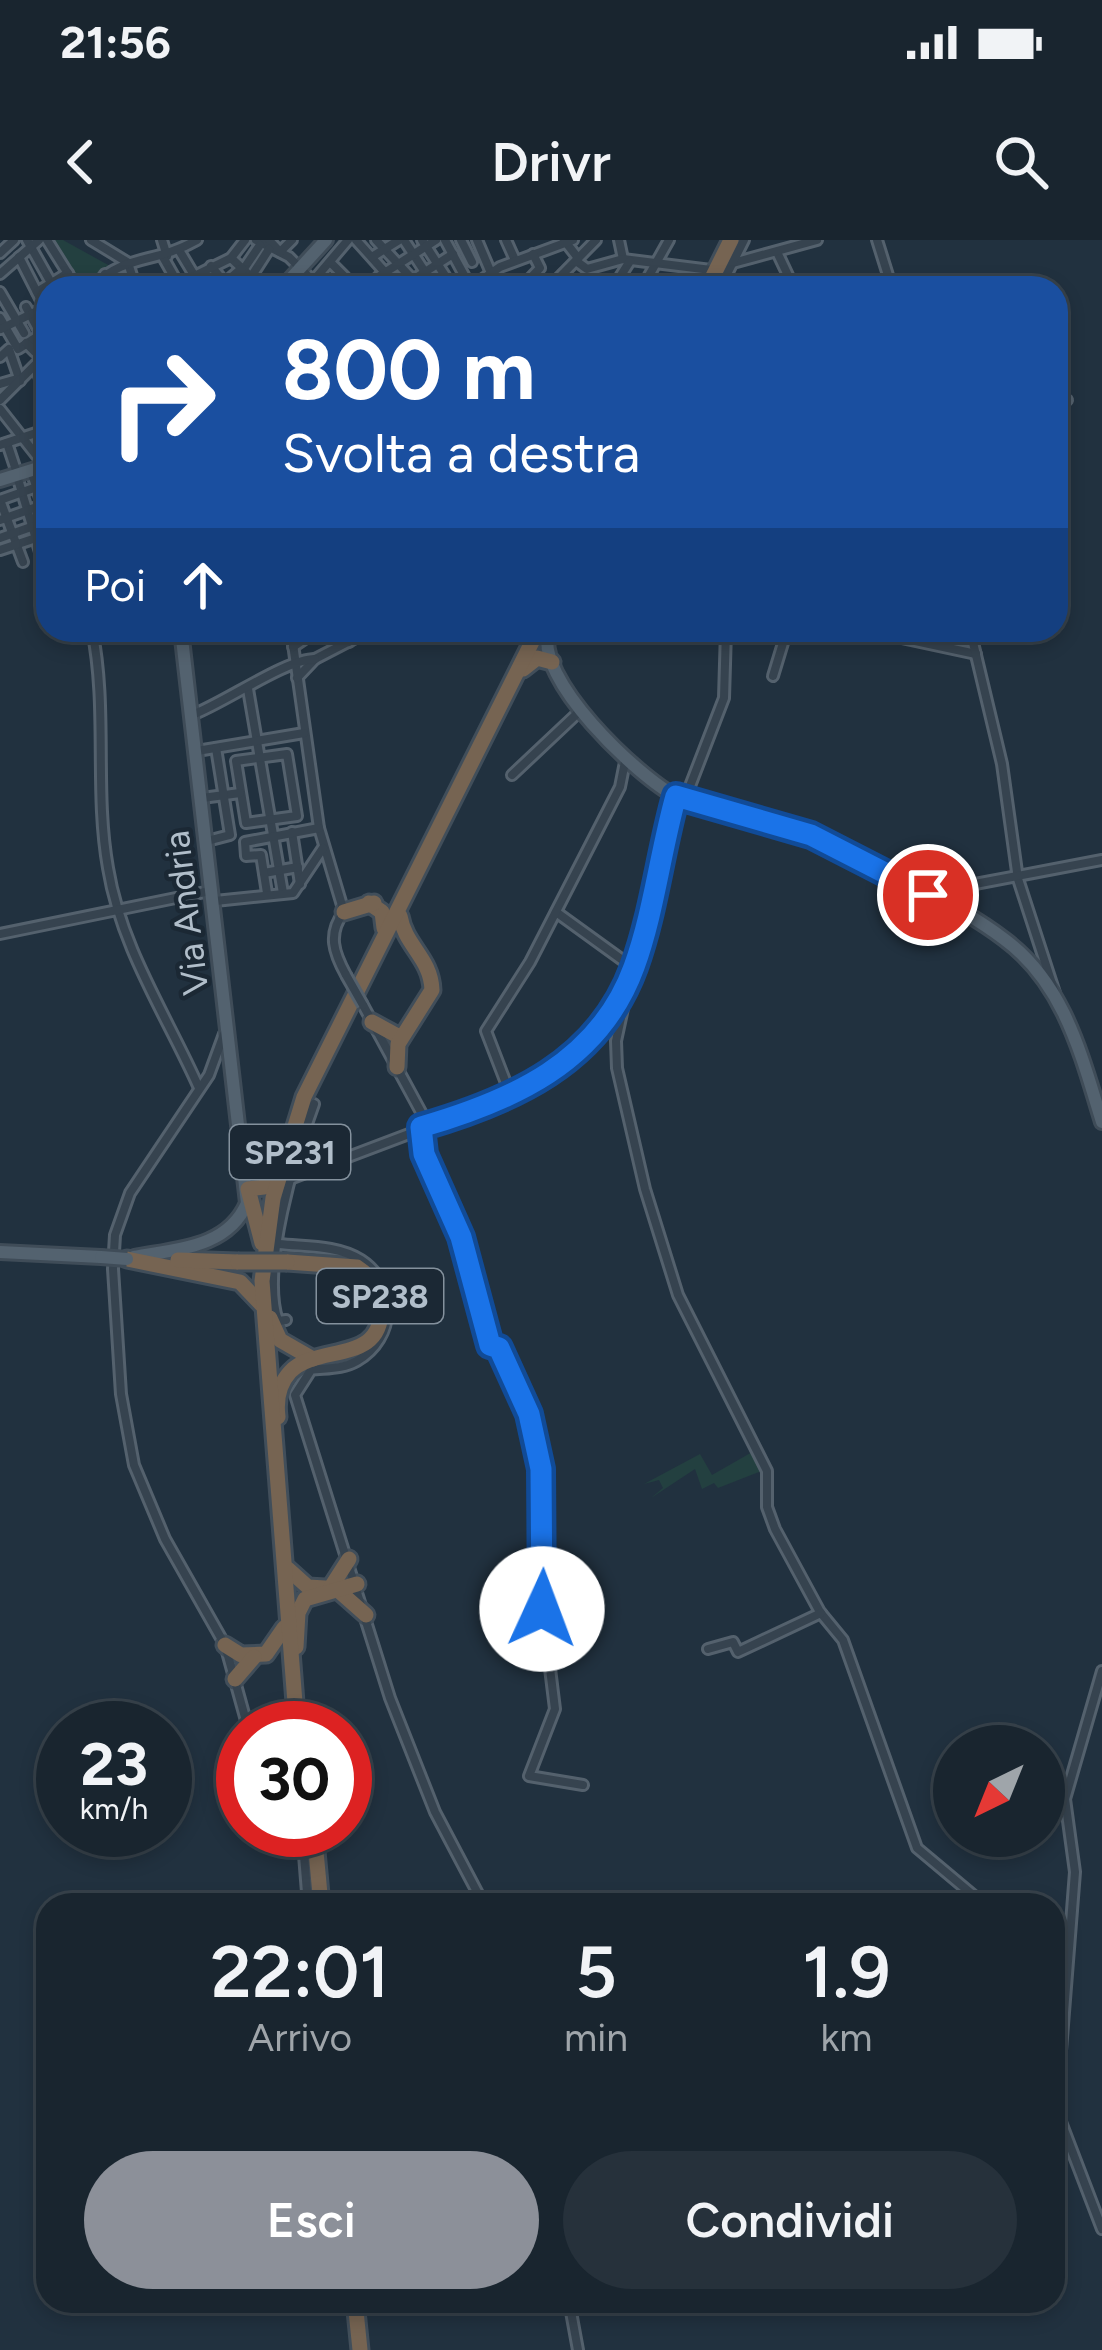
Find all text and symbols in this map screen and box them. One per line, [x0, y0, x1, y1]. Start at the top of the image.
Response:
text: 21:56 [60, 15, 171, 69]
icon: back [48, 129, 114, 195]
icon: search [988, 129, 1054, 195]
text: Drivr [491, 130, 611, 195]
text: 800 m [282, 319, 536, 420]
icon: right [84, 324, 240, 480]
text: Svolta a destra [282, 421, 640, 486]
icon: ahead [170, 552, 236, 618]
text: Poi [84, 558, 146, 612]
street label: Via Andria [155, 828, 217, 998]
pin [877, 844, 979, 946]
icon: arrive [895, 862, 961, 928]
road number: SP231 [230, 1125, 350, 1179]
road number: SP238 [317, 1269, 443, 1323]
position arrow [479, 1546, 605, 1672]
speed limit sign: 30 [216, 1701, 372, 1857]
north arrow [933, 1725, 1065, 1857]
map controls [933, 1725, 1065, 1857]
text: 23 [80, 1728, 148, 1800]
text: km/h [80, 1790, 148, 1827]
text: 22:01 [210, 1929, 390, 2015]
text: 5 [575, 1929, 617, 2015]
text: 1.9 [802, 1929, 891, 2015]
text: Arrivo [248, 2014, 352, 2061]
text: min [564, 2014, 628, 2061]
text: km [820, 2014, 873, 2061]
button: Esci [84, 2151, 539, 2289]
button: Condividi [563, 2151, 1017, 2289]

